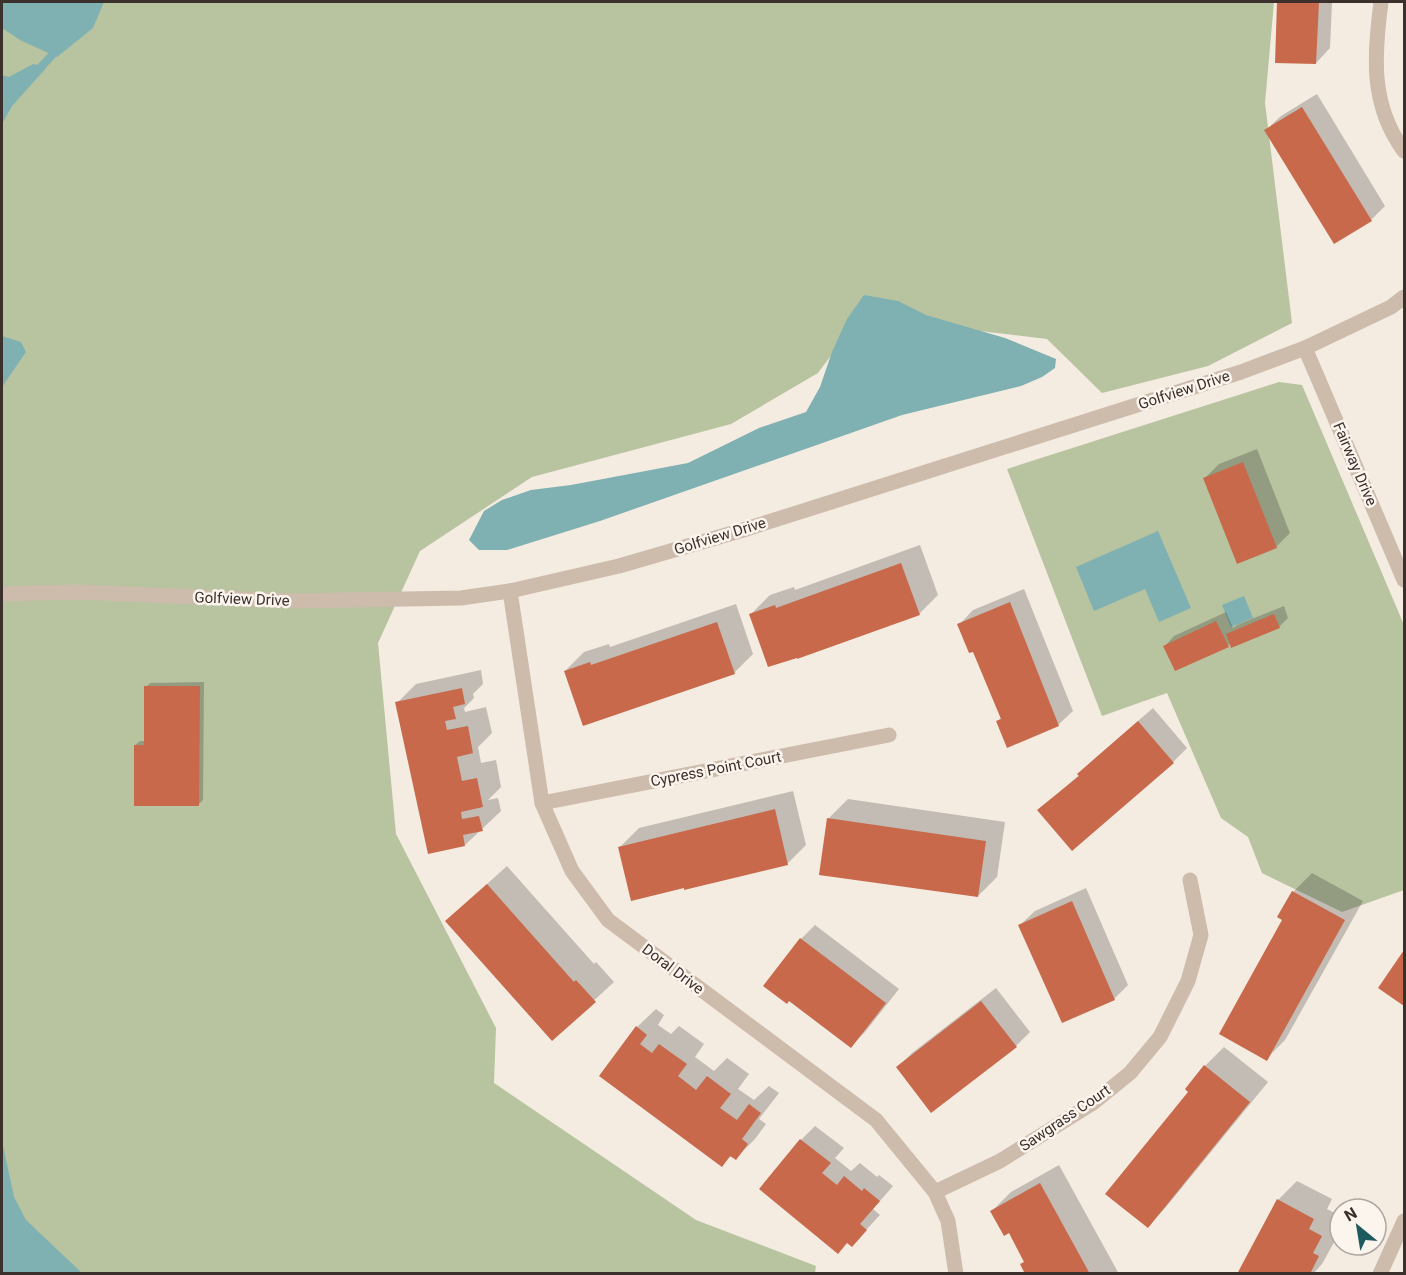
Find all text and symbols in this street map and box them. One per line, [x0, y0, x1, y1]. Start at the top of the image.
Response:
street label: Golfview Drive [1136, 367, 1232, 413]
street label: Fairway Drive [1329, 420, 1381, 508]
street label: Golfview Drive [672, 513, 768, 559]
street label: Golfview Drive [194, 588, 290, 610]
street label: Cypress Point Court [649, 747, 783, 791]
street label: Doral Drive [639, 940, 707, 998]
street label: Sawgrass Court [1016, 1081, 1114, 1155]
north arrow [1328, 1197, 1388, 1257]
text: N [1341, 1203, 1360, 1225]

